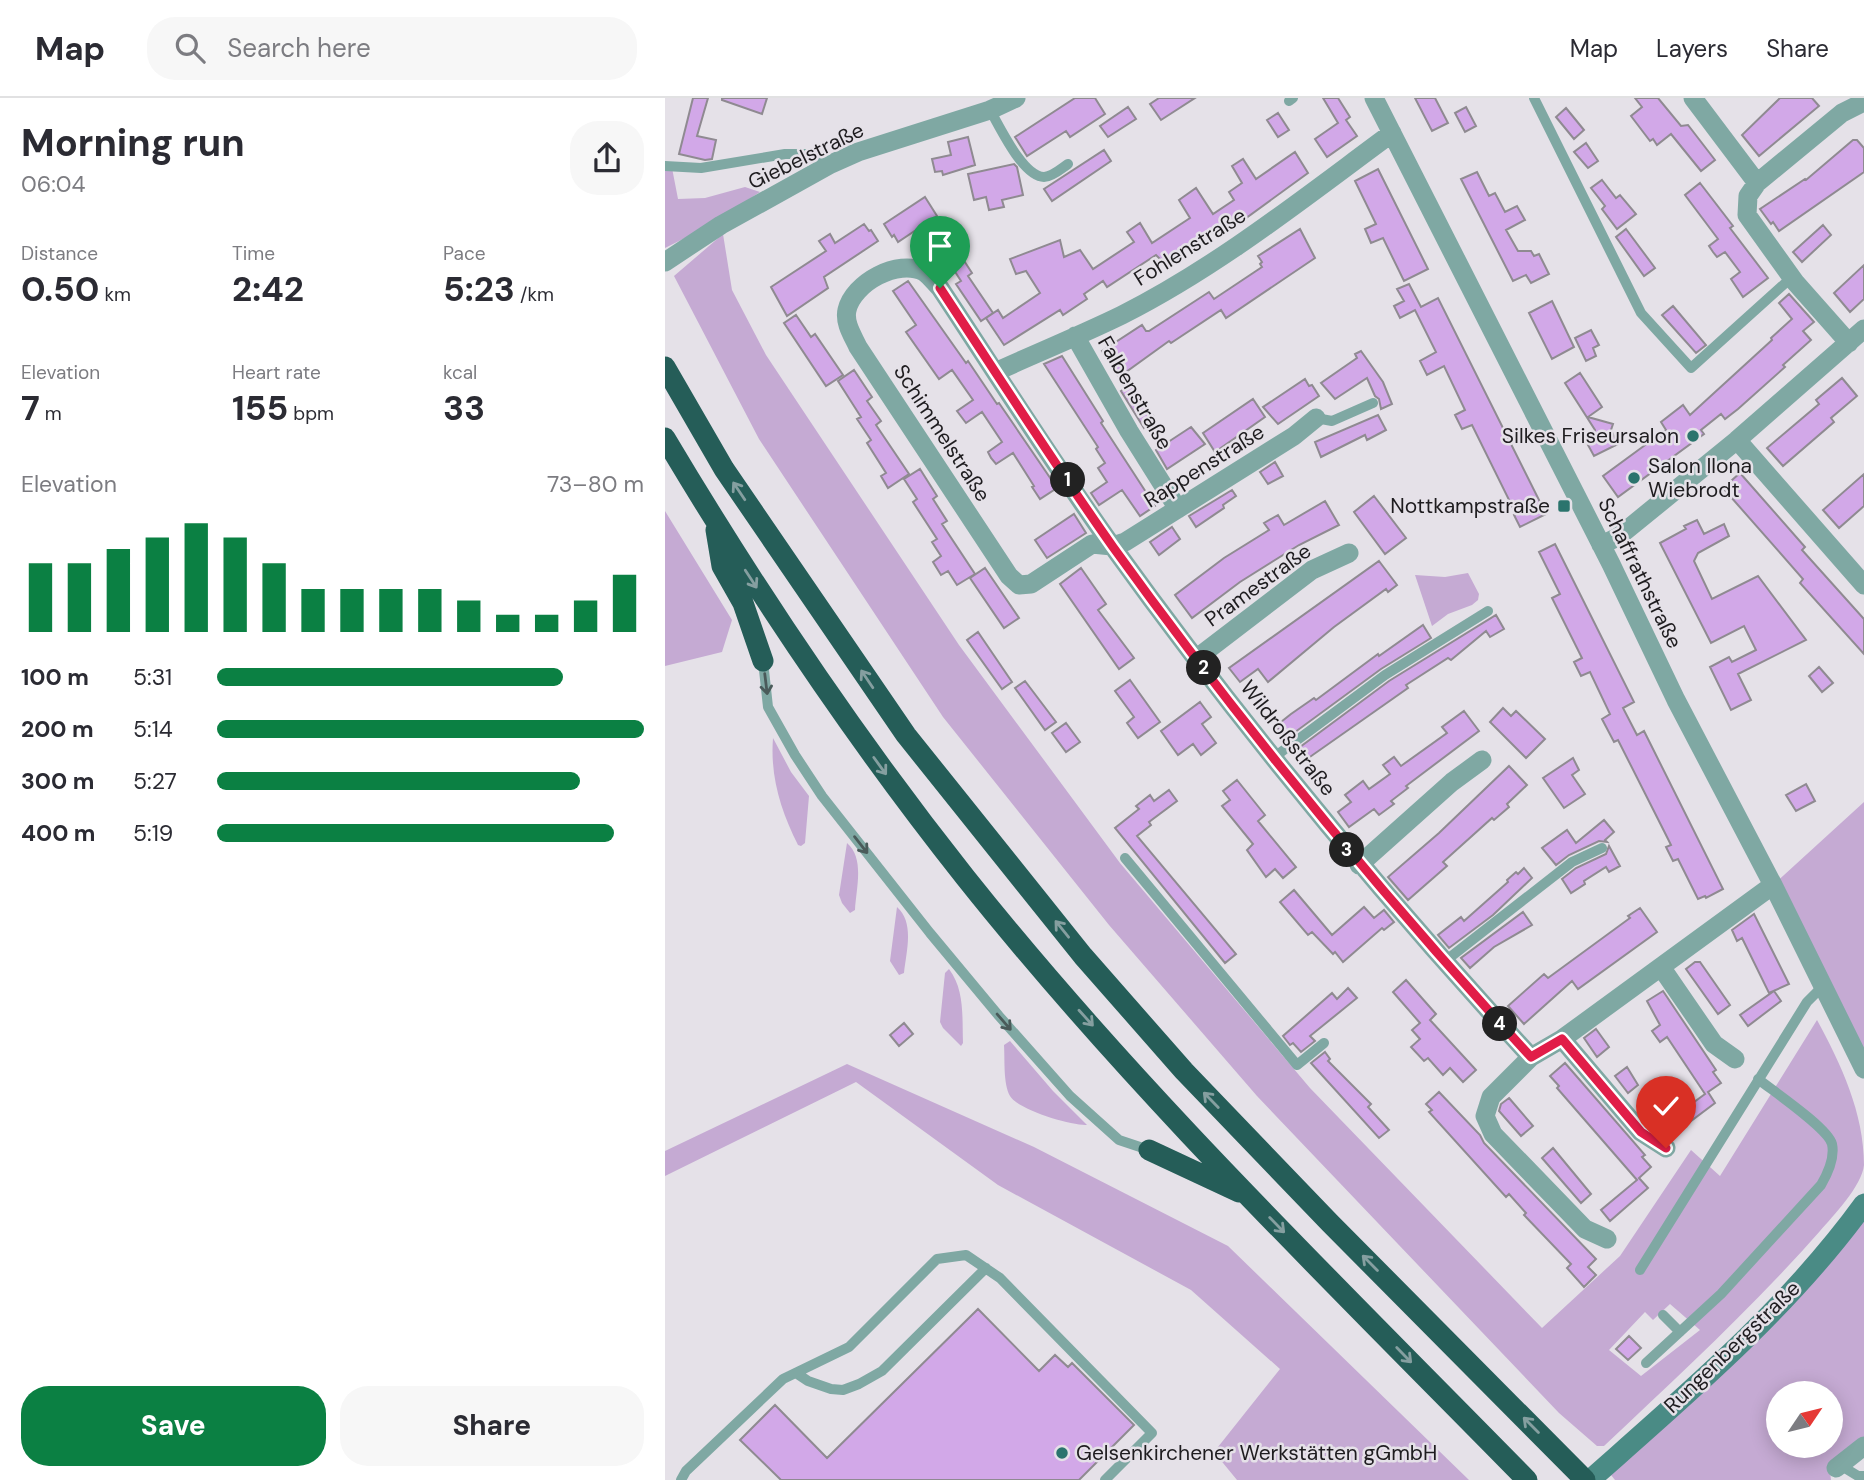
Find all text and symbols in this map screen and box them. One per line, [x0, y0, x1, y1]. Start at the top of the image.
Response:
search box [147, 17, 637, 80]
text: Map [35, 27, 105, 70]
icon: search [171, 29, 209, 67]
text: Search here [227, 31, 371, 65]
text: Map [1570, 33, 1618, 64]
text: Layers [1656, 33, 1728, 64]
text: Share [1766, 33, 1829, 64]
street label: Giebelstraße [743, 116, 869, 196]
text: Morning run [21, 118, 245, 168]
button: share [570, 121, 644, 195]
text: 06:04 [21, 169, 86, 199]
street label: Fohlenstraße [1129, 201, 1251, 293]
pin [910, 216, 970, 288]
icon: arrive [921, 227, 959, 265]
text: Distance [21, 241, 98, 266]
text: Time [232, 241, 275, 266]
text: Pace [443, 241, 486, 266]
text: 0.50 [21, 266, 99, 312]
text: 2:42 [232, 266, 304, 312]
text: 5:23 [443, 266, 515, 312]
text: km [99, 282, 131, 307]
text: /km [515, 282, 554, 307]
street label: Falbenstraße [1091, 331, 1179, 455]
street label: Schimmelstraße [887, 359, 997, 507]
text: Elevation [21, 360, 100, 385]
text: Heart rate [232, 360, 321, 385]
text: kcal [443, 360, 477, 385]
text: 7 [21, 385, 40, 431]
text: 155 [232, 385, 288, 431]
text: 33 [443, 385, 485, 431]
text: m [40, 401, 62, 426]
text: bpm [288, 401, 334, 426]
street label: Rappenstraße [1139, 418, 1270, 514]
place label: Silkes Friseursalon [1502, 422, 1679, 450]
marker: Silkes Friseursalon [1685, 428, 1701, 444]
place label: Salon Ilona Wiebrodt [1648, 452, 1752, 504]
pin: 1 [1051, 462, 1085, 498]
text: 1 [1064, 467, 1071, 492]
text: Elevation [21, 469, 117, 499]
text: 73–80 m [547, 469, 644, 499]
marker: Salon Ilona Wiebrodt [1626, 470, 1642, 486]
one-way arrow [732, 482, 746, 501]
place label: Nottkampstraße [1390, 492, 1550, 520]
street label: Schaffrathstraße [1591, 493, 1689, 653]
marker: Nottkampstraße [1556, 498, 1572, 514]
street label: Pramestraße [1199, 537, 1317, 633]
one-way arrow [745, 568, 759, 588]
pin: 2 [1187, 650, 1221, 686]
text: 2 [1198, 655, 1209, 680]
text: 100 m [21, 662, 89, 692]
text: 5:31 [133, 662, 172, 692]
one-way arrow [860, 670, 874, 689]
one-way arrow [759, 672, 772, 695]
street label: Wildroßstraße [1234, 674, 1342, 802]
text: 200 m [21, 714, 94, 744]
text: 5:14 [133, 714, 173, 744]
one-way arrow [873, 756, 887, 775]
text: 300 m [21, 766, 94, 796]
text: 5:27 [133, 766, 177, 796]
text: 400 m [21, 818, 95, 848]
text: 5:19 [133, 818, 173, 848]
pin: 3 [1329, 832, 1365, 868]
one-way arrow [853, 835, 868, 854]
text: 3 [1341, 837, 1352, 862]
one-way arrow [1054, 921, 1069, 939]
pin: 4 [1483, 1006, 1517, 1042]
one-way arrow [1077, 1009, 1093, 1027]
text: 4 [1493, 1011, 1506, 1036]
one-way arrow [996, 1012, 1012, 1030]
pin [1636, 1076, 1696, 1148]
icon: check [1647, 1087, 1685, 1125]
one-way arrow [1203, 1092, 1220, 1109]
one-way arrow [1269, 1217, 1286, 1234]
one-way arrow [1362, 1255, 1379, 1272]
street label: Rungenbergstraße [1658, 1275, 1806, 1419]
one-way arrow [1395, 1346, 1412, 1363]
north arrow [1766, 1381, 1843, 1458]
map controls [1766, 1381, 1843, 1458]
button: Save [21, 1386, 326, 1466]
button: Share [340, 1386, 644, 1466]
one-way arrow [1522, 1416, 1539, 1433]
place label: Gelsenkirchener Werkstätten gGmbH [1076, 1439, 1437, 1467]
marker: Gelsenkirchener Werkstätten gGmbH [1054, 1445, 1070, 1461]

